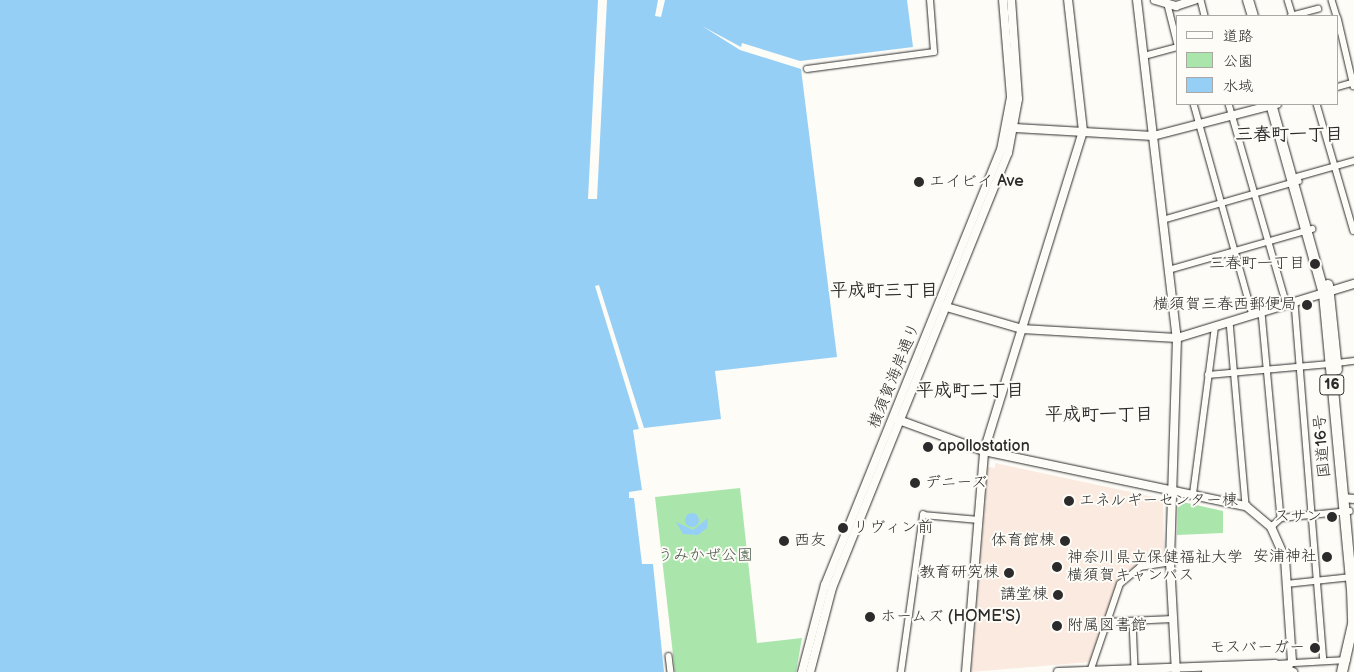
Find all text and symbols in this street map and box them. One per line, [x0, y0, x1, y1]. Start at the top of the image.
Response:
legend [1176, 15, 1339, 105]
text: 道路 [1223, 27, 1253, 46]
text: 公園 [1223, 52, 1253, 71]
text: 水域 [1223, 77, 1253, 96]
district label: 三春町一丁目 [1235, 124, 1343, 146]
place label: エイビイ Ave [929, 172, 1024, 192]
marker: エイビイ Ave [913, 176, 925, 188]
place label: 三春町一丁目 [1209, 254, 1305, 274]
marker: 三春町一丁目 [1309, 258, 1321, 270]
district label: 平成町三丁目 [830, 280, 938, 302]
place label: 横須賀三春西郵便局 [1153, 295, 1297, 315]
marker: 横須賀三春西郵便局 [1301, 299, 1313, 311]
street label: 横須賀海岸通り [865, 320, 925, 432]
road number: 16 [1318, 372, 1346, 398]
district label: 平成町二丁目 [916, 380, 1024, 402]
district label: 平成町一丁目 [1045, 404, 1153, 426]
street label: 国道16号 [1311, 413, 1335, 479]
place label: apollostation [938, 437, 1030, 457]
marker: apollostation [922, 441, 934, 453]
place label: デニーズ [925, 473, 989, 493]
marker: デニーズ [909, 477, 921, 489]
place label: エネルギーセンター棟 [1079, 491, 1239, 511]
marker: エネルギーセンター棟 [1063, 495, 1075, 507]
place label: スサン [1274, 507, 1322, 527]
marker: スサン [1326, 511, 1338, 523]
place label: リヴィン前 [853, 518, 933, 538]
marker: リヴィン前 [837, 522, 849, 534]
place label: 西友 [794, 531, 826, 551]
place label: 体育館棟 [991, 531, 1055, 551]
marker: 西友 [778, 535, 790, 547]
marker: 体育館棟 [1059, 535, 1071, 547]
park label: うみかぜ公園 [657, 546, 753, 566]
place label: 安浦神社 [1253, 547, 1317, 567]
place label: 神奈川県立保健福祉大学 横須賀キャンパス [1067, 548, 1243, 586]
marker: 安浦神社 [1321, 551, 1333, 563]
marker: 神奈川県立保健福祉大学 横須賀キャンパス [1051, 561, 1063, 573]
place label: 教育研究棟 [919, 563, 999, 583]
marker: 教育研究棟 [1003, 567, 1015, 579]
place label: 講堂棟 [1000, 585, 1048, 605]
marker: 講堂棟 [1052, 589, 1064, 601]
place label: ホームズ (HOME'S) [880, 607, 1022, 627]
marker: ホームズ (HOME'S) [864, 611, 876, 623]
place label: 附属図書館 [1067, 616, 1147, 636]
marker: 附属図書館 [1051, 620, 1063, 632]
place label: モスバーガー [1209, 638, 1305, 658]
marker: モスバーガー [1309, 642, 1321, 654]

